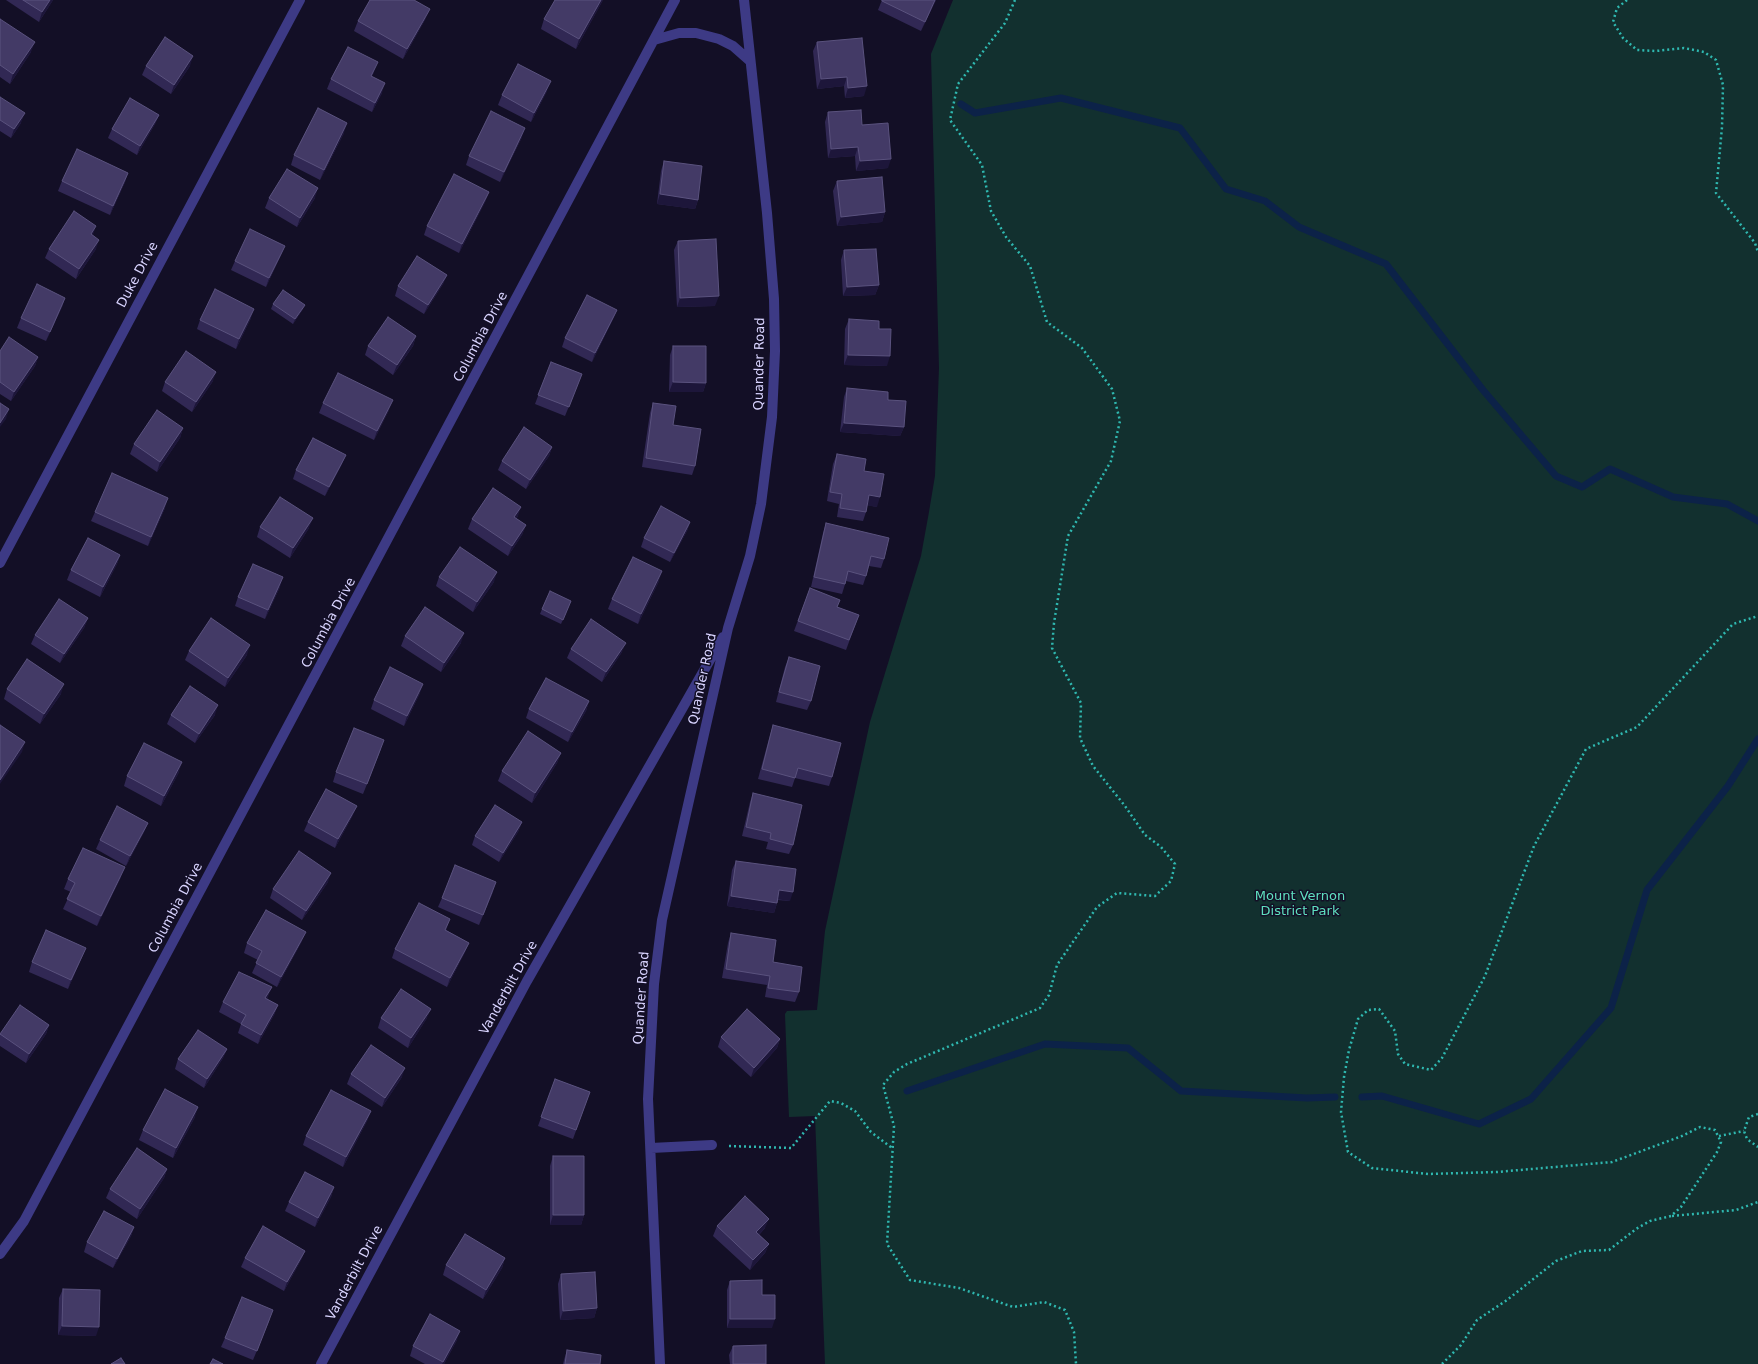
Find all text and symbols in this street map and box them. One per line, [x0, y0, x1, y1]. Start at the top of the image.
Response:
street label: Duke Drive [114, 240, 162, 310]
street label: Columbia Drive [451, 289, 511, 385]
street label: Quander Road [751, 317, 769, 411]
street label: Columbia Drive [299, 575, 359, 671]
street label: Quander Road [686, 632, 720, 726]
street label: Columbia Drive [146, 860, 206, 956]
park label: Mount Vernon District Park [1255, 889, 1345, 920]
street label: Vanderbilt Drive [477, 938, 541, 1038]
street label: Quander Road [631, 951, 653, 1045]
street label: Vanderbilt Drive [323, 1223, 387, 1323]

